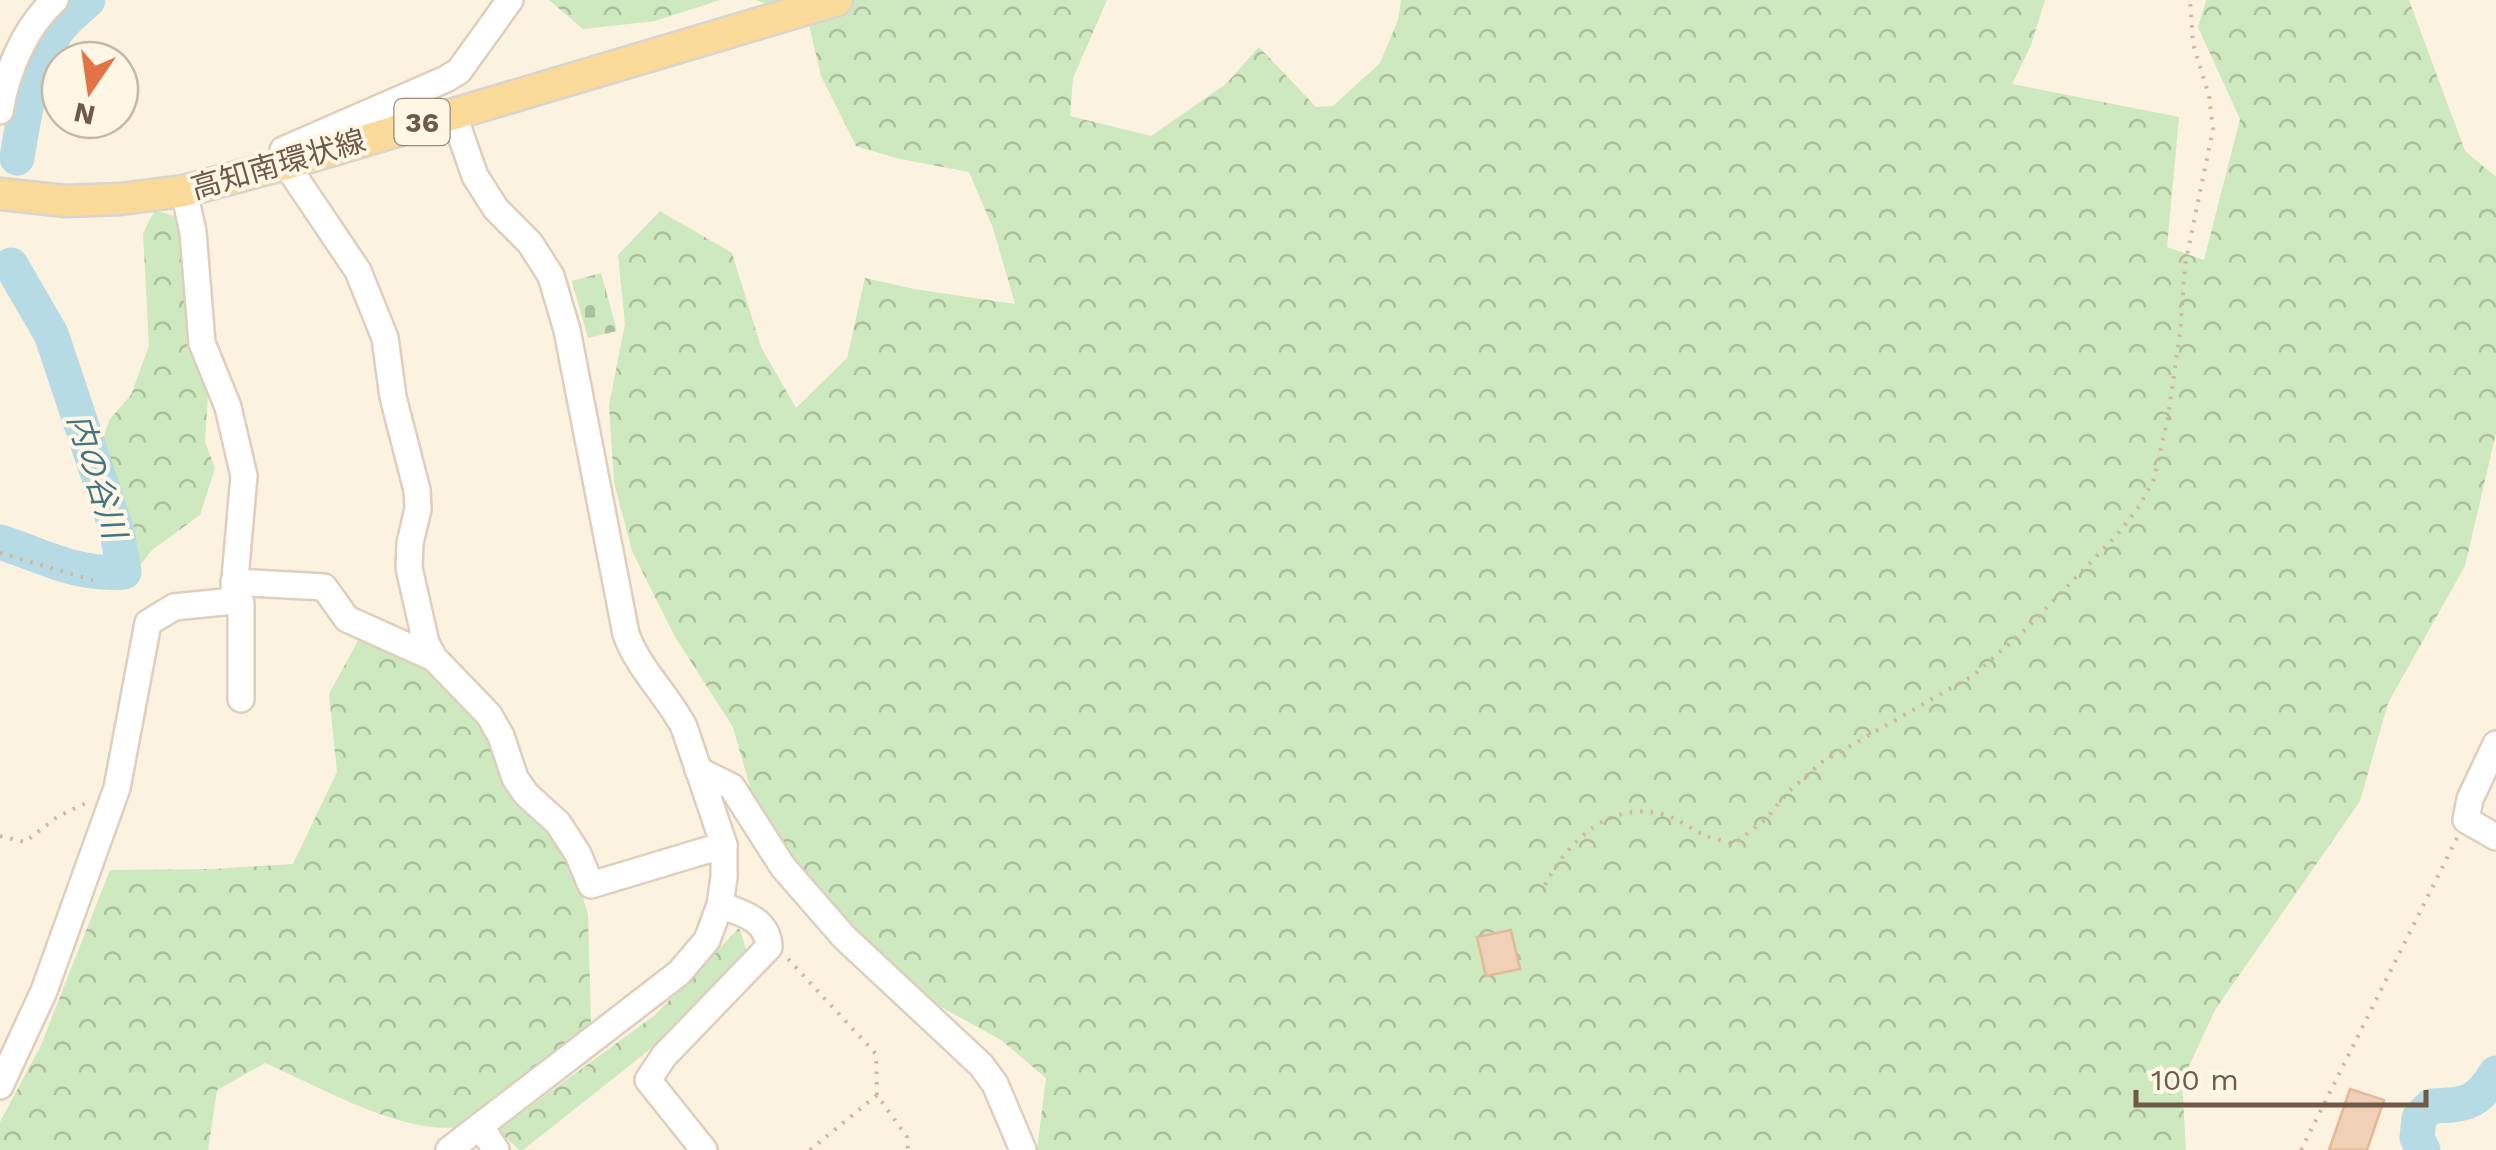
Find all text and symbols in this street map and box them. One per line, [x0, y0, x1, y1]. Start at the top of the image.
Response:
north arrow [40, 40, 140, 140]
text: N [71, 95, 98, 132]
road number: 36 [394, 99, 450, 145]
street label: 高知南環状線 [187, 122, 369, 206]
water label: 内の谷川 [60, 409, 135, 546]
scale bar [2136, 1045, 2426, 1107]
text: 100 m [2151, 1062, 2239, 1097]

